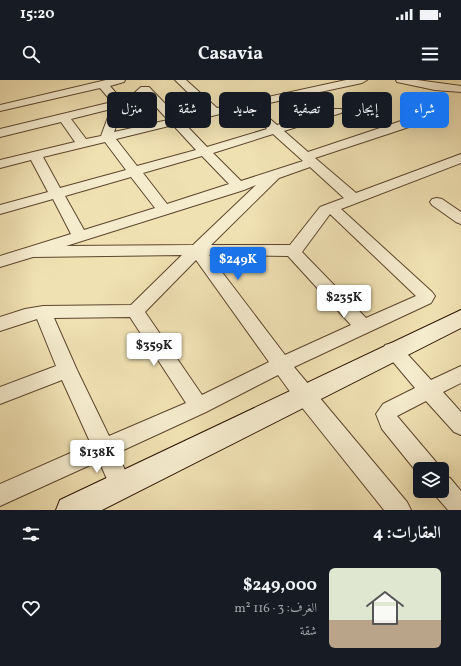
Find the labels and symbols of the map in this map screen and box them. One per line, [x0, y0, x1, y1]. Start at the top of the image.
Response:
pin: $249K [210, 247, 266, 281]
pin: $235K [316, 285, 372, 319]
pin: $359K [126, 333, 182, 367]
pin: $138K [69, 440, 125, 474]

